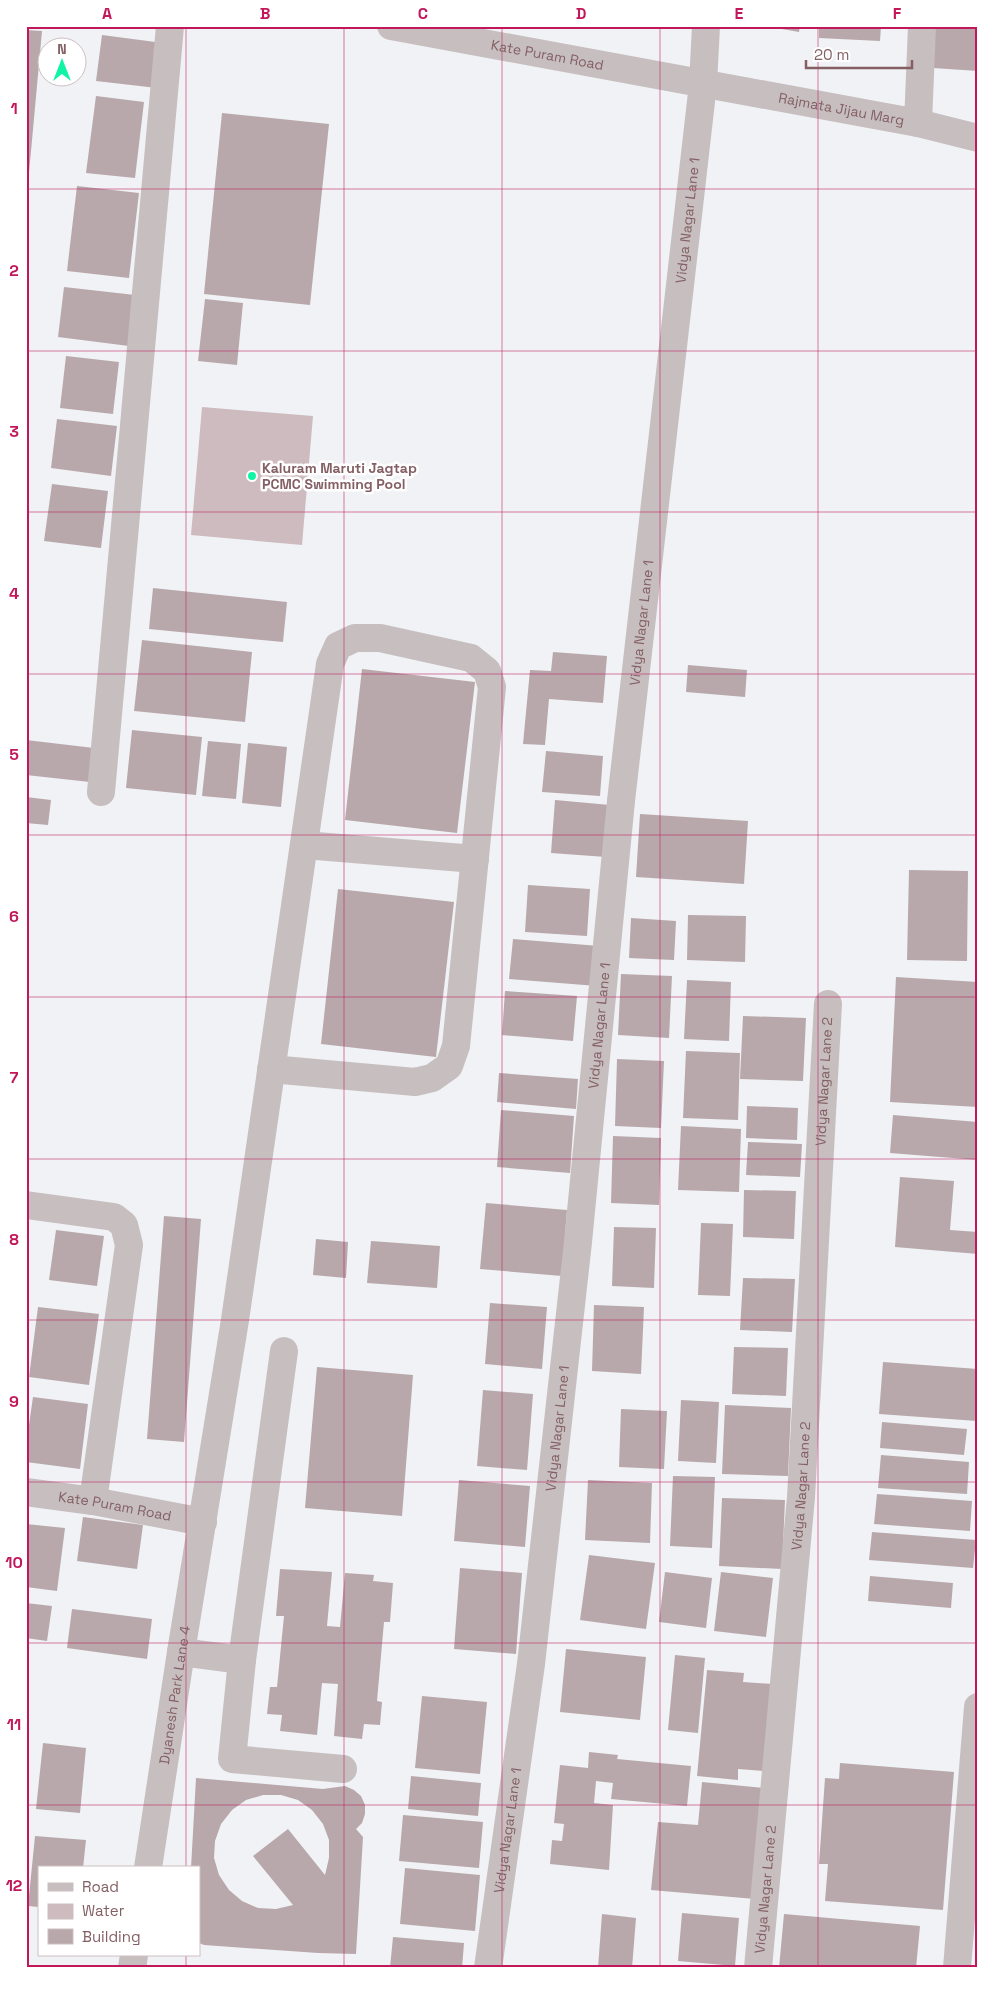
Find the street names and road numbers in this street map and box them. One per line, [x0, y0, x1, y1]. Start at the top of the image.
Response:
street label: Kate Puram Road [489, 36, 605, 74]
street label: Rajmata Jijau Marg [777, 89, 906, 129]
street label: Vidya Nagar Lane 1 [671, 157, 704, 284]
street label: Vidya Nagar Lane 1 [625, 559, 658, 687]
street label: Vidya Nagar Lane 1 [584, 962, 614, 1090]
street label: Vidya Nagar Lane 2 [811, 1017, 836, 1147]
street label: Vidya Nagar Lane 1 [541, 1365, 573, 1492]
street label: Vidya Nagar Lane 2 [787, 1421, 814, 1551]
street label: Kate Puram Road [57, 1487, 173, 1525]
street label: Dyanesh Park Lane 4 [155, 1624, 194, 1766]
street label: Vidya Nagar Lane 1 [490, 1766, 525, 1894]
street label: Vidya Nagar Lane 2 [750, 1824, 780, 1954]

